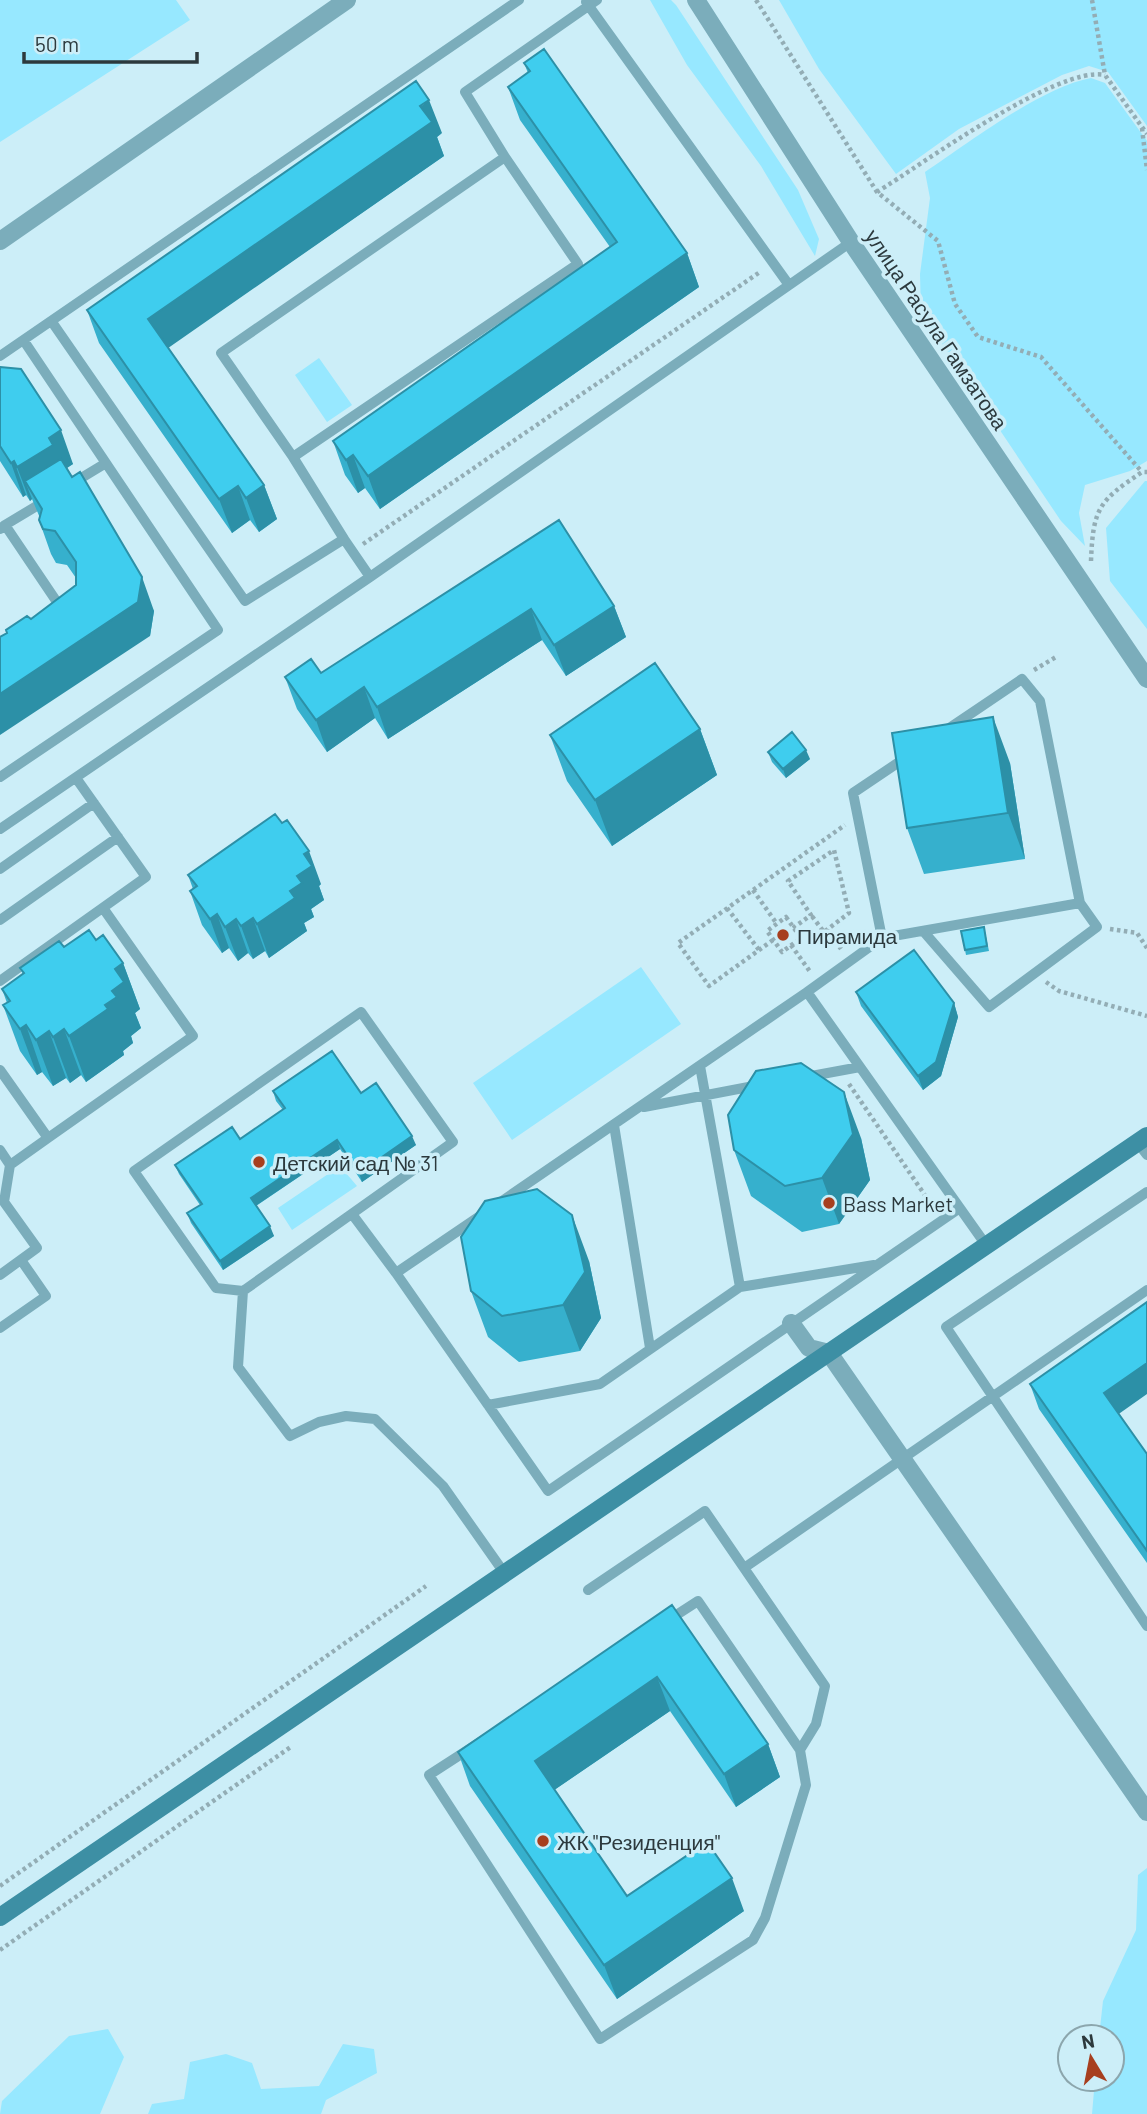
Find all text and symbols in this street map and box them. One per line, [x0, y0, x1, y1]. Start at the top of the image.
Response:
scale bar [24, 21, 198, 65]
text: 50 m [35, 31, 79, 56]
street label: улица Расула Гамзатова [861, 224, 1014, 434]
place label: Пирамида [797, 923, 898, 948]
marker: Пирамида [775, 927, 791, 943]
place label: Детский сад № 31 [273, 1150, 438, 1175]
marker: Детский сад № 31 [251, 1154, 267, 1170]
place label: Bass Market [843, 1191, 953, 1216]
marker: Bass Market [821, 1195, 837, 1211]
place label: ЖК "Резиденция" [557, 1829, 720, 1854]
marker: ЖК "Резиденция" [535, 1833, 551, 1849]
north arrow [1056, 2023, 1126, 2093]
text: N [1080, 2028, 1096, 2053]

